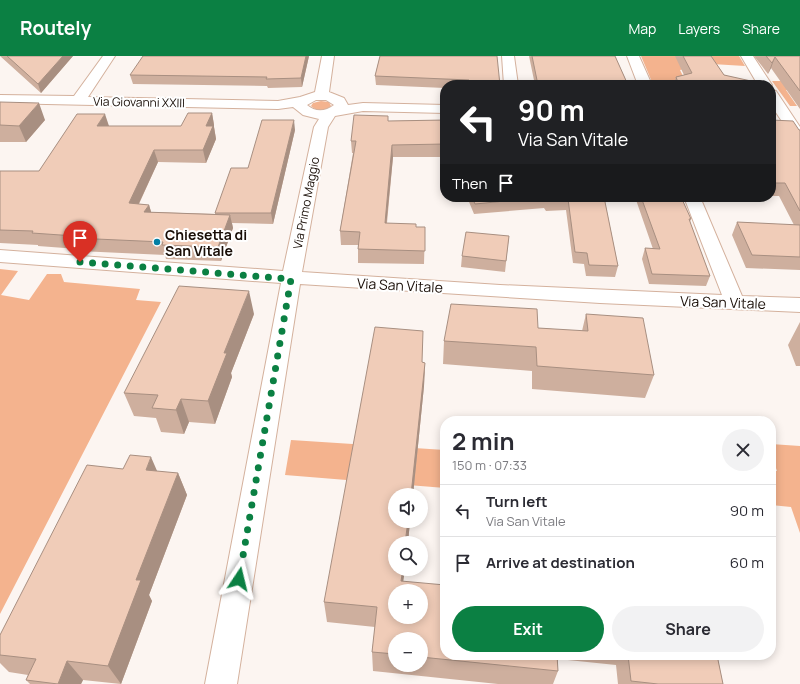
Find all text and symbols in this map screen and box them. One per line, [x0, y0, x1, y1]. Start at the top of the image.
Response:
text: Routely [20, 15, 91, 41]
text: Map [628, 19, 656, 38]
text: Layers [678, 19, 720, 38]
text: Share [742, 19, 780, 38]
text: 90 m [518, 91, 585, 129]
street label: Via Giovanni XXIII [93, 93, 185, 111]
icon: left [452, 96, 504, 148]
text: Via San Vitale [518, 127, 628, 151]
street label: Via Primo Maggio [289, 155, 323, 251]
icon: arrive [495, 172, 517, 194]
text: Then [452, 173, 487, 194]
pin [63, 221, 97, 262]
place label: Chiesetta di San Vitale [165, 225, 247, 260]
icon: arrive [69, 227, 91, 249]
marker: Chiesetta di San Vitale [152, 237, 162, 247]
street label: Via San Vitale [357, 273, 443, 297]
street label: Via San Vitale [680, 291, 766, 313]
text: 2 min [452, 424, 514, 457]
button: close [722, 429, 764, 471]
text: 150 m · 07:33 [452, 456, 527, 474]
map controls [388, 488, 428, 672]
button: sound [388, 488, 428, 528]
text: Turn left [486, 491, 548, 512]
icon: left [452, 500, 474, 522]
text: 90 m [730, 500, 764, 521]
text: Via San Vitale [486, 512, 566, 530]
button: search [388, 536, 428, 576]
icon: arrive [452, 552, 474, 574]
text: Arrive at destination [486, 552, 635, 573]
text: 60 m [730, 552, 764, 573]
position arrow [218, 558, 260, 600]
button: + [388, 584, 428, 624]
button: Exit [452, 606, 604, 652]
button: Share [612, 606, 764, 652]
button: − [388, 632, 428, 672]

